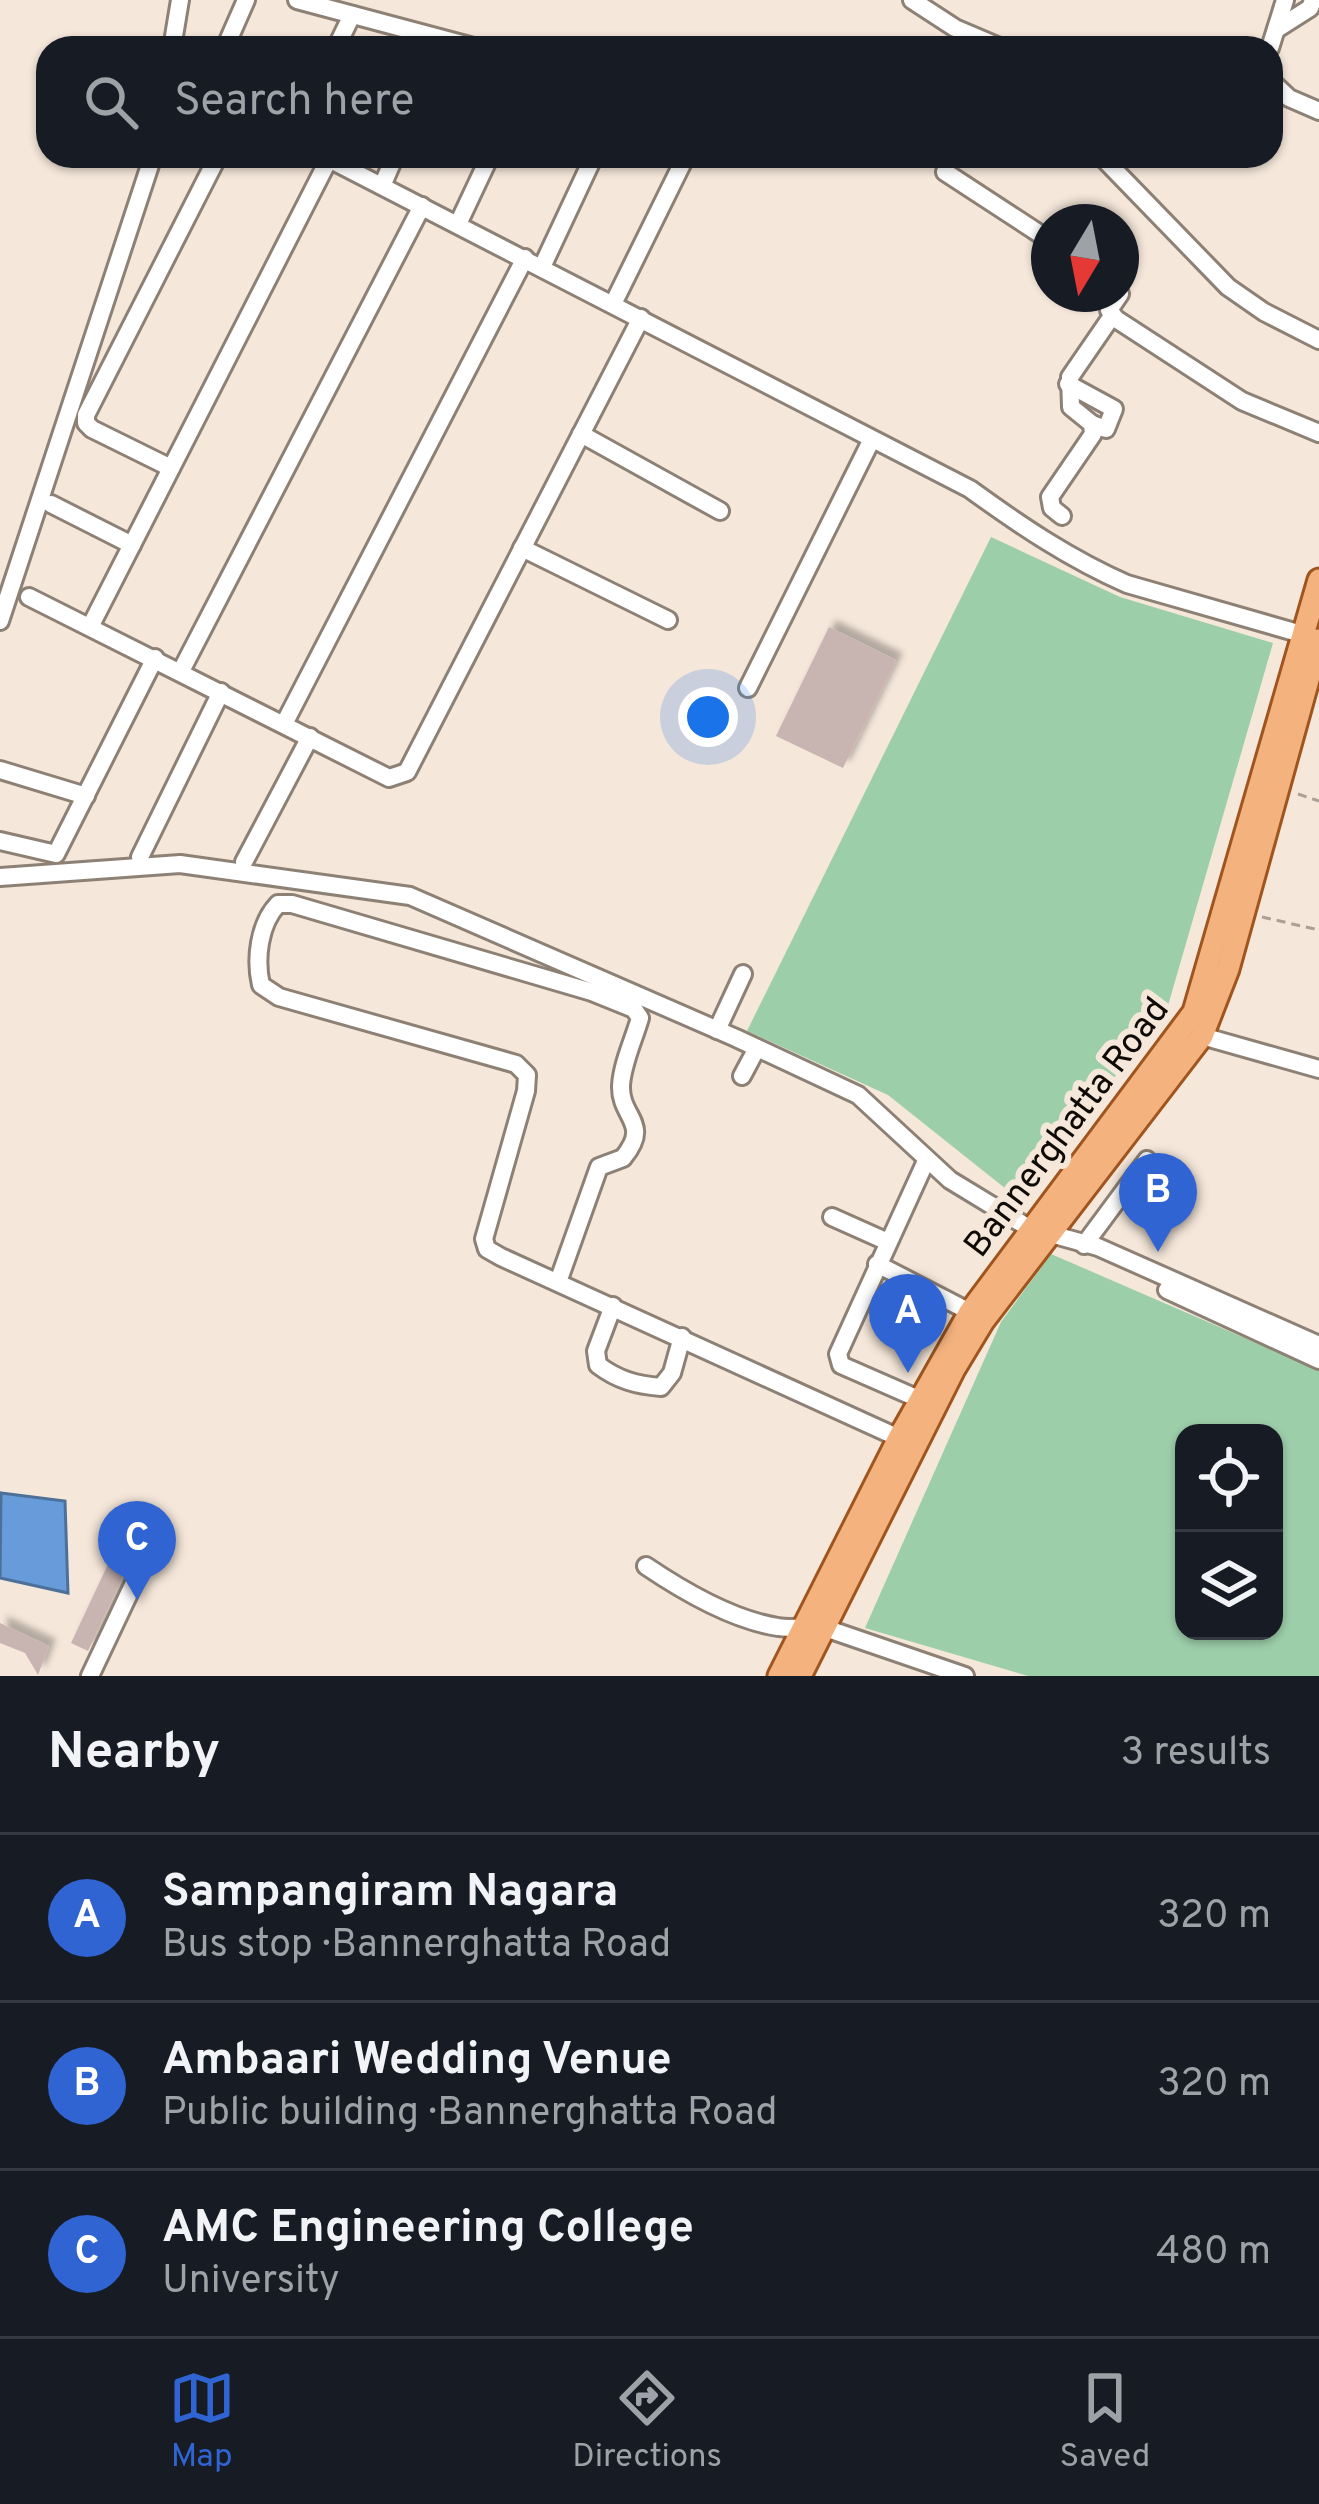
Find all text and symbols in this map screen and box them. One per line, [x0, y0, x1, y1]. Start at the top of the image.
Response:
search box [36, 36, 1283, 168]
icon: search [78, 69, 144, 135]
text: Search here [174, 74, 414, 131]
north arrow [1031, 204, 1139, 312]
your location [678, 687, 738, 747]
street label: Bannerghatta Road [953, 988, 1177, 1264]
pin: B [1119, 1153, 1197, 1252]
pin: A [869, 1274, 947, 1373]
map controls [1175, 1424, 1283, 1640]
button: locate [1175, 1424, 1283, 1532]
pin: C [98, 1501, 176, 1600]
button: layers [1175, 1532, 1283, 1640]
text: Nearby [48, 1722, 220, 1787]
text: 3 results [1121, 1730, 1271, 1779]
text: Sampangiram Nagara [162, 1865, 618, 1922]
text: A [73, 1893, 101, 1942]
text: 320 m [1157, 1893, 1271, 1942]
text: Bus stop · Bannerghatta Road [162, 1922, 671, 1971]
text: Ambaari Wedding Venue [162, 2033, 672, 2090]
text: B [74, 2061, 100, 2110]
text: 320 m [1157, 2061, 1271, 2110]
text: Public building · Bannerghatta Road [162, 2090, 777, 2139]
text: AMC Engineering College [162, 2201, 694, 2258]
text: C [75, 2229, 99, 2278]
text: 480 m [1156, 2229, 1271, 2278]
text: University [162, 2258, 340, 2307]
tab: Map [169, 2365, 235, 2479]
tab: Directions [572, 2365, 722, 2479]
tab: Saved [1060, 2365, 1150, 2479]

